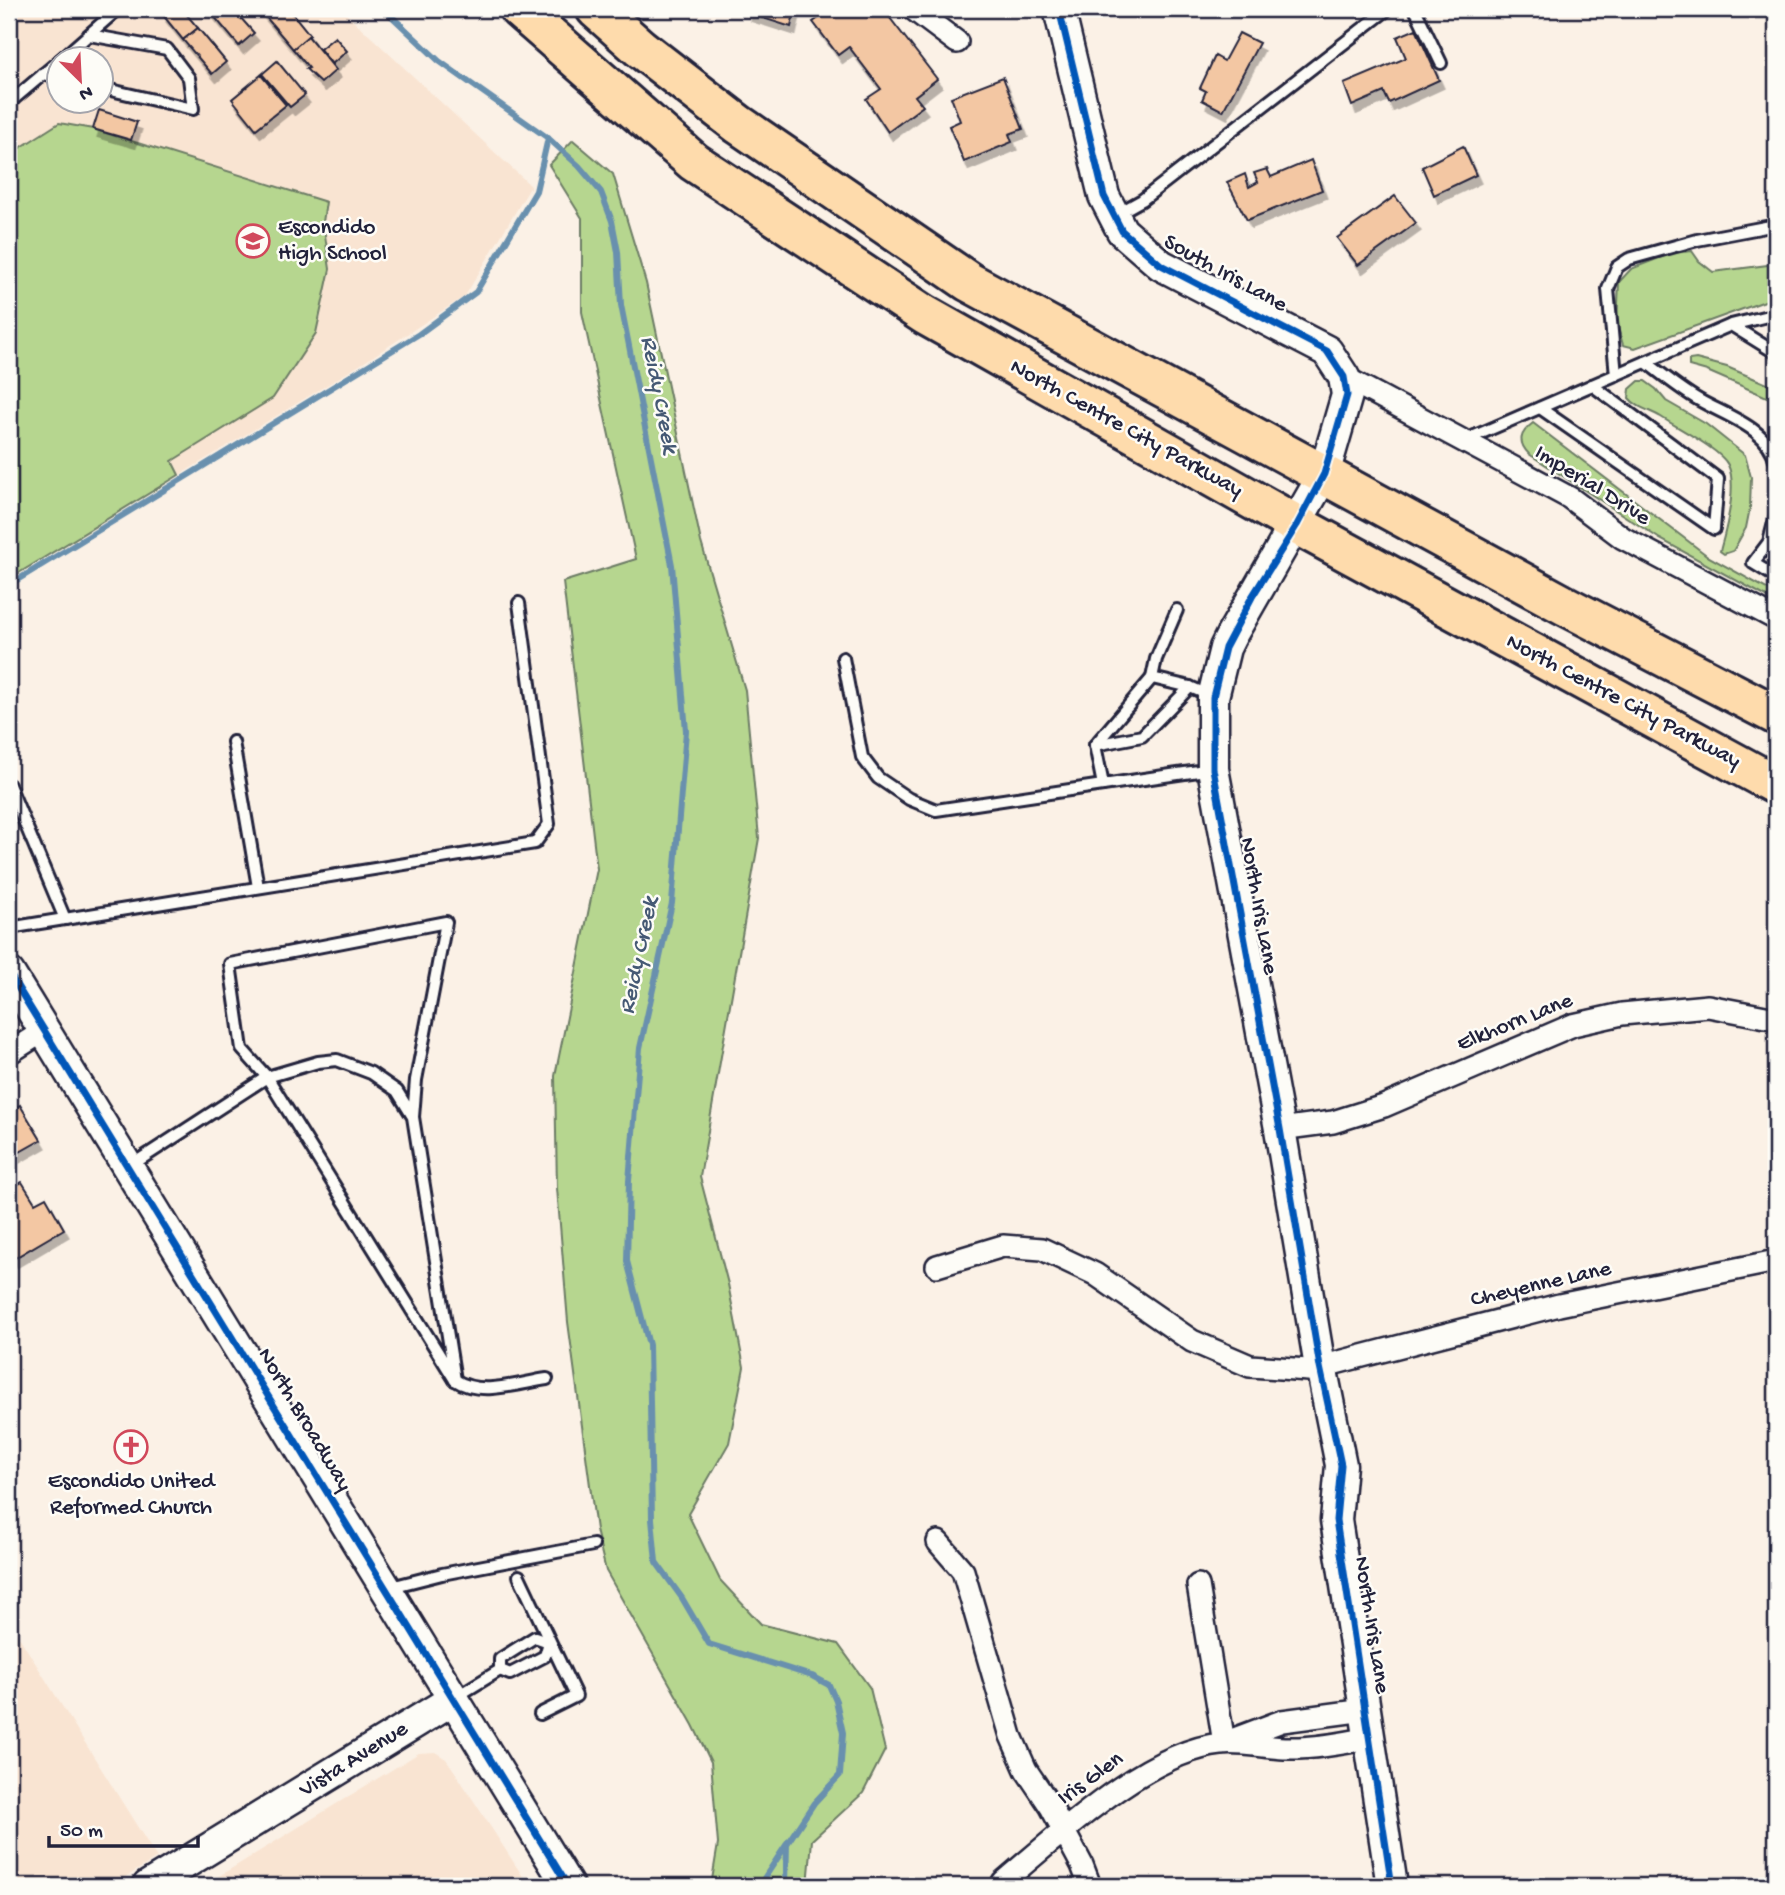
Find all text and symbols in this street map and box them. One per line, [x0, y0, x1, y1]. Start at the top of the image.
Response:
north arrow [46, 46, 116, 116]
text: N [75, 79, 96, 105]
place label: Escondido High School [278, 215, 387, 268]
school or university icon: Escondido High School [234, 222, 272, 260]
street label: South Iris Lane [1158, 229, 1293, 320]
water label: Reidy Creek [632, 334, 684, 458]
street label: North Centre City Parkway [1005, 354, 1247, 504]
street label: Imperial Drive [1529, 440, 1656, 533]
street label: North Centre City Parkway [1501, 629, 1745, 775]
street label: North Iris Lane [1233, 835, 1284, 978]
water label: Reidy Creek [613, 893, 667, 1017]
street label: Elkhorn Lane [1453, 987, 1578, 1058]
street label: Cheyenne Lane [1468, 1256, 1615, 1314]
street label: North Broadway [251, 1343, 357, 1497]
church icon: Escondido United Reformed Church [112, 1428, 150, 1466]
place label: Escondido United Reformed Church [48, 1469, 216, 1522]
street label: North Iris Lane [1347, 1554, 1395, 1697]
street label: Vista Avenue [294, 1715, 414, 1805]
street label: Iris Glen [1053, 1746, 1129, 1812]
scale bar [49, 1804, 198, 1848]
text: 50 m [60, 1820, 103, 1845]

